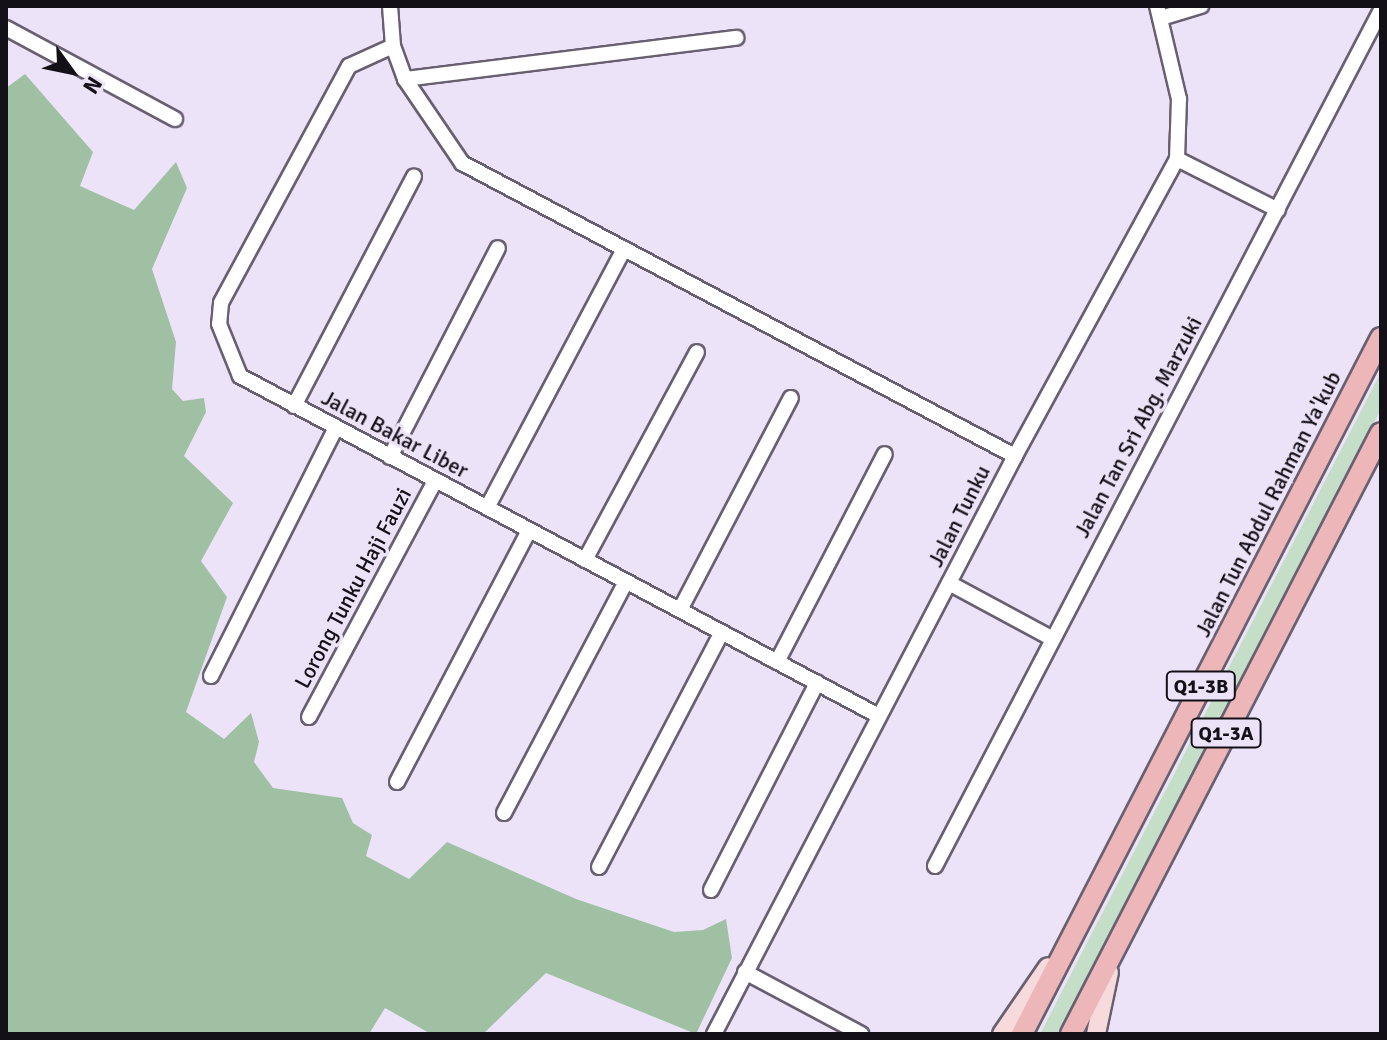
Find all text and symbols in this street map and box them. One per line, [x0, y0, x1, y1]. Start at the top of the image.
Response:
north arrow [32, 32, 112, 112]
text: N [77, 72, 108, 99]
street label: Jalan Tan Sri Abg. Marzuki [1068, 312, 1208, 542]
street label: Jalan Tun Abdul Rahman Ya'kub [1189, 367, 1347, 641]
street label: Jalan Bakar Liber [317, 384, 473, 484]
street label: Jalan Tunku [922, 461, 996, 571]
street label: Lorong Tunku Haji Fauzi [289, 483, 417, 693]
road number: Q1-3B [1165, 670, 1237, 702]
road number: Q1-3A [1190, 717, 1262, 749]

